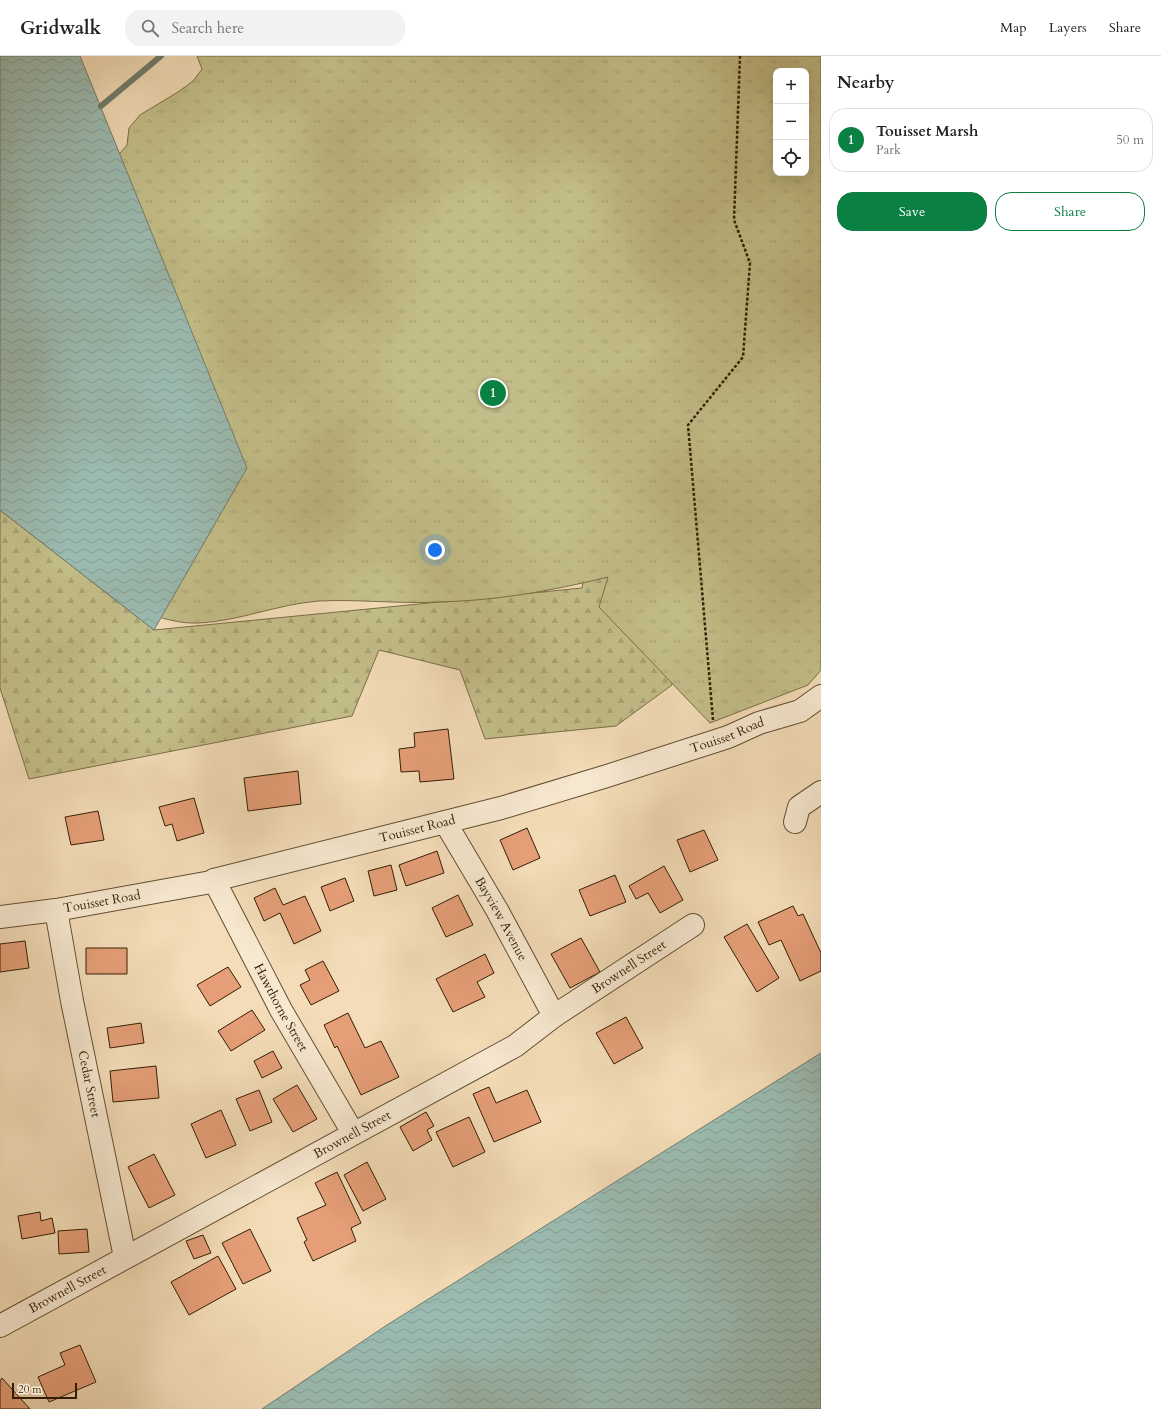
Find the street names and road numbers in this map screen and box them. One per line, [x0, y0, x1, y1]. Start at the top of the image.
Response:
street label: Touisset Road [688, 713, 766, 758]
street label: Touisset Road [377, 811, 457, 847]
street label: Bayview Avenue [470, 874, 532, 964]
street label: Touisset Road [62, 886, 142, 918]
street label: Brownell Street [588, 936, 670, 998]
street label: Hawthorne Street [250, 960, 312, 1055]
street label: Cedar Street [73, 1049, 105, 1119]
street label: Brownell Street [310, 1106, 394, 1163]
street label: Brownell Street [26, 1261, 110, 1318]

